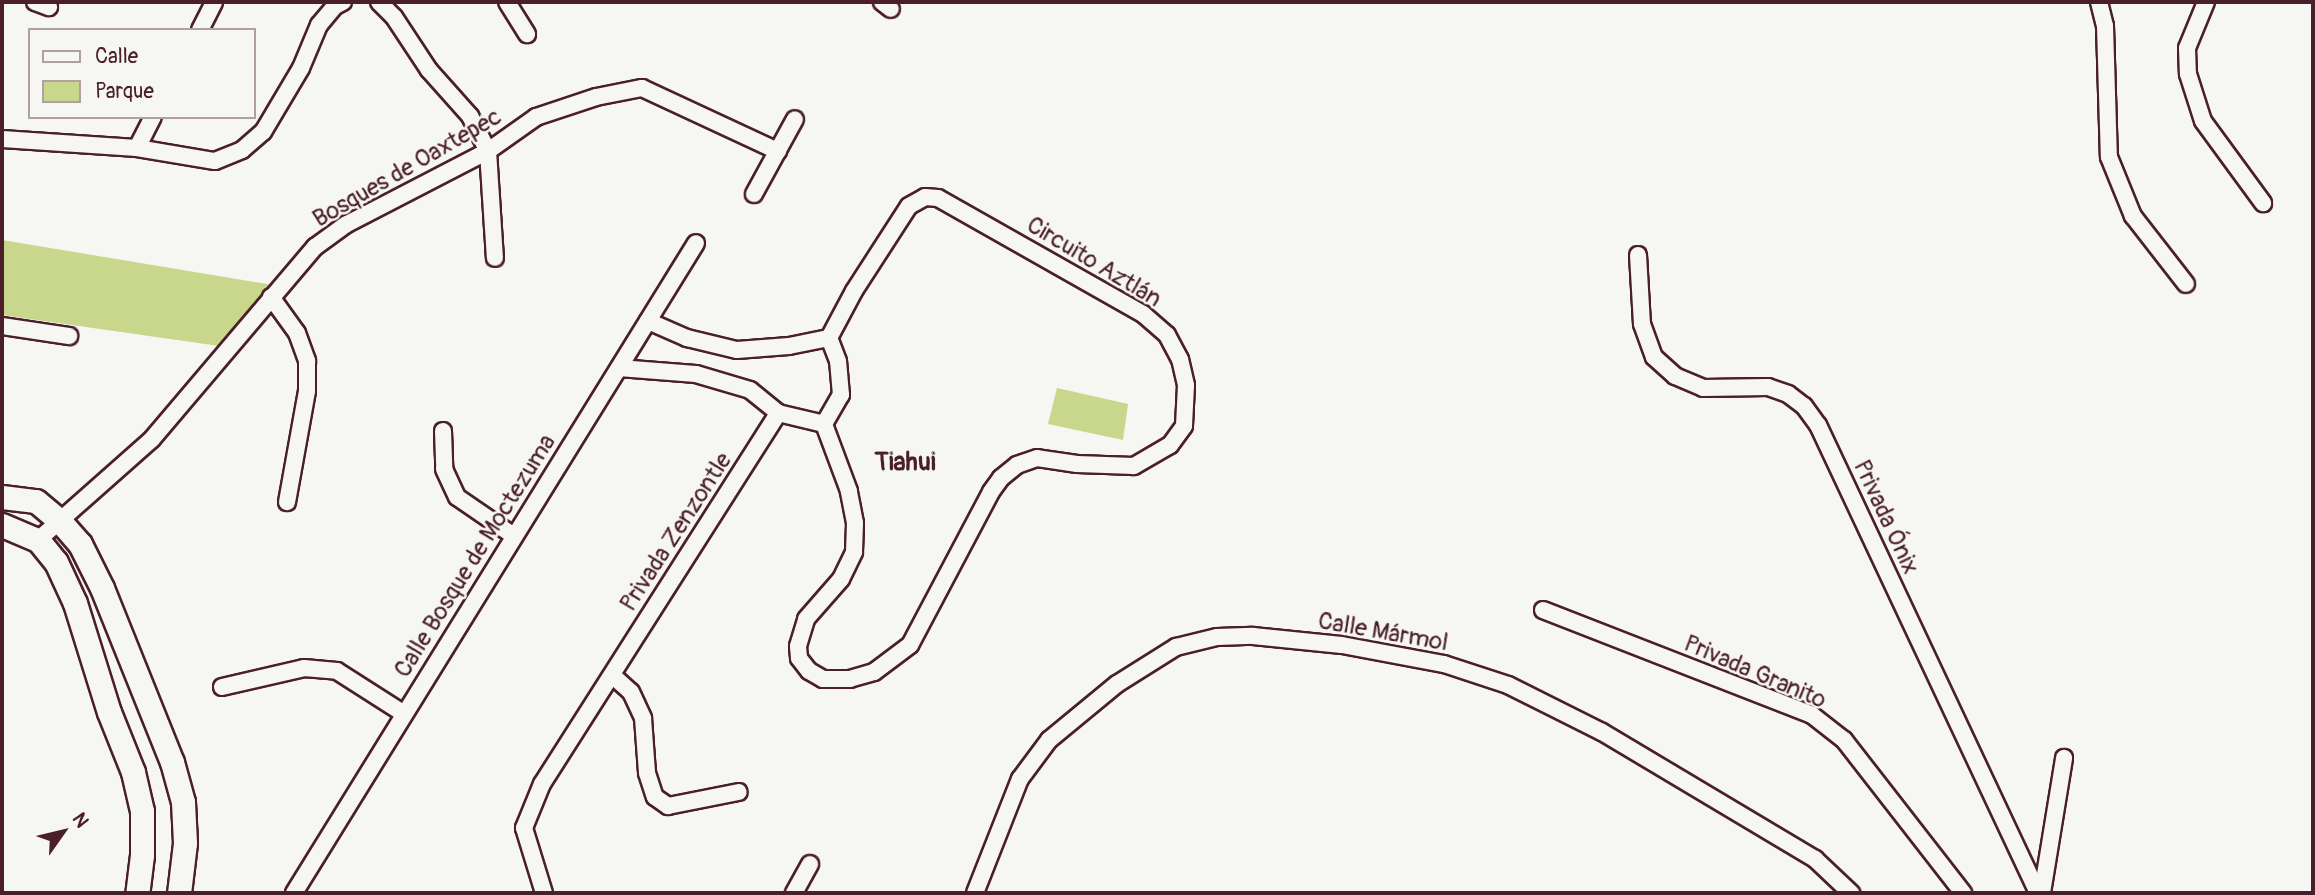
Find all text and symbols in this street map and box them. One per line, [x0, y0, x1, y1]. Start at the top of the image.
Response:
legend [28, 28, 256, 119]
text: Calle [95, 43, 138, 70]
text: Parque [95, 78, 154, 105]
street label: Bosques de Oaxtepec [308, 102, 506, 234]
street label: Circuito Aztlán [1021, 211, 1167, 313]
street label: Calle Bosque de Moctezuma [388, 429, 562, 683]
street label: Privada Zenzontle [614, 447, 738, 617]
district label: Tiahui [874, 447, 936, 479]
street label: Privada Ónix [1847, 455, 1925, 579]
street label: Calle Mármol [1316, 606, 1450, 658]
street label: Privada Granito [1680, 629, 1830, 715]
north arrow [28, 797, 98, 867]
text: N [67, 808, 94, 832]

